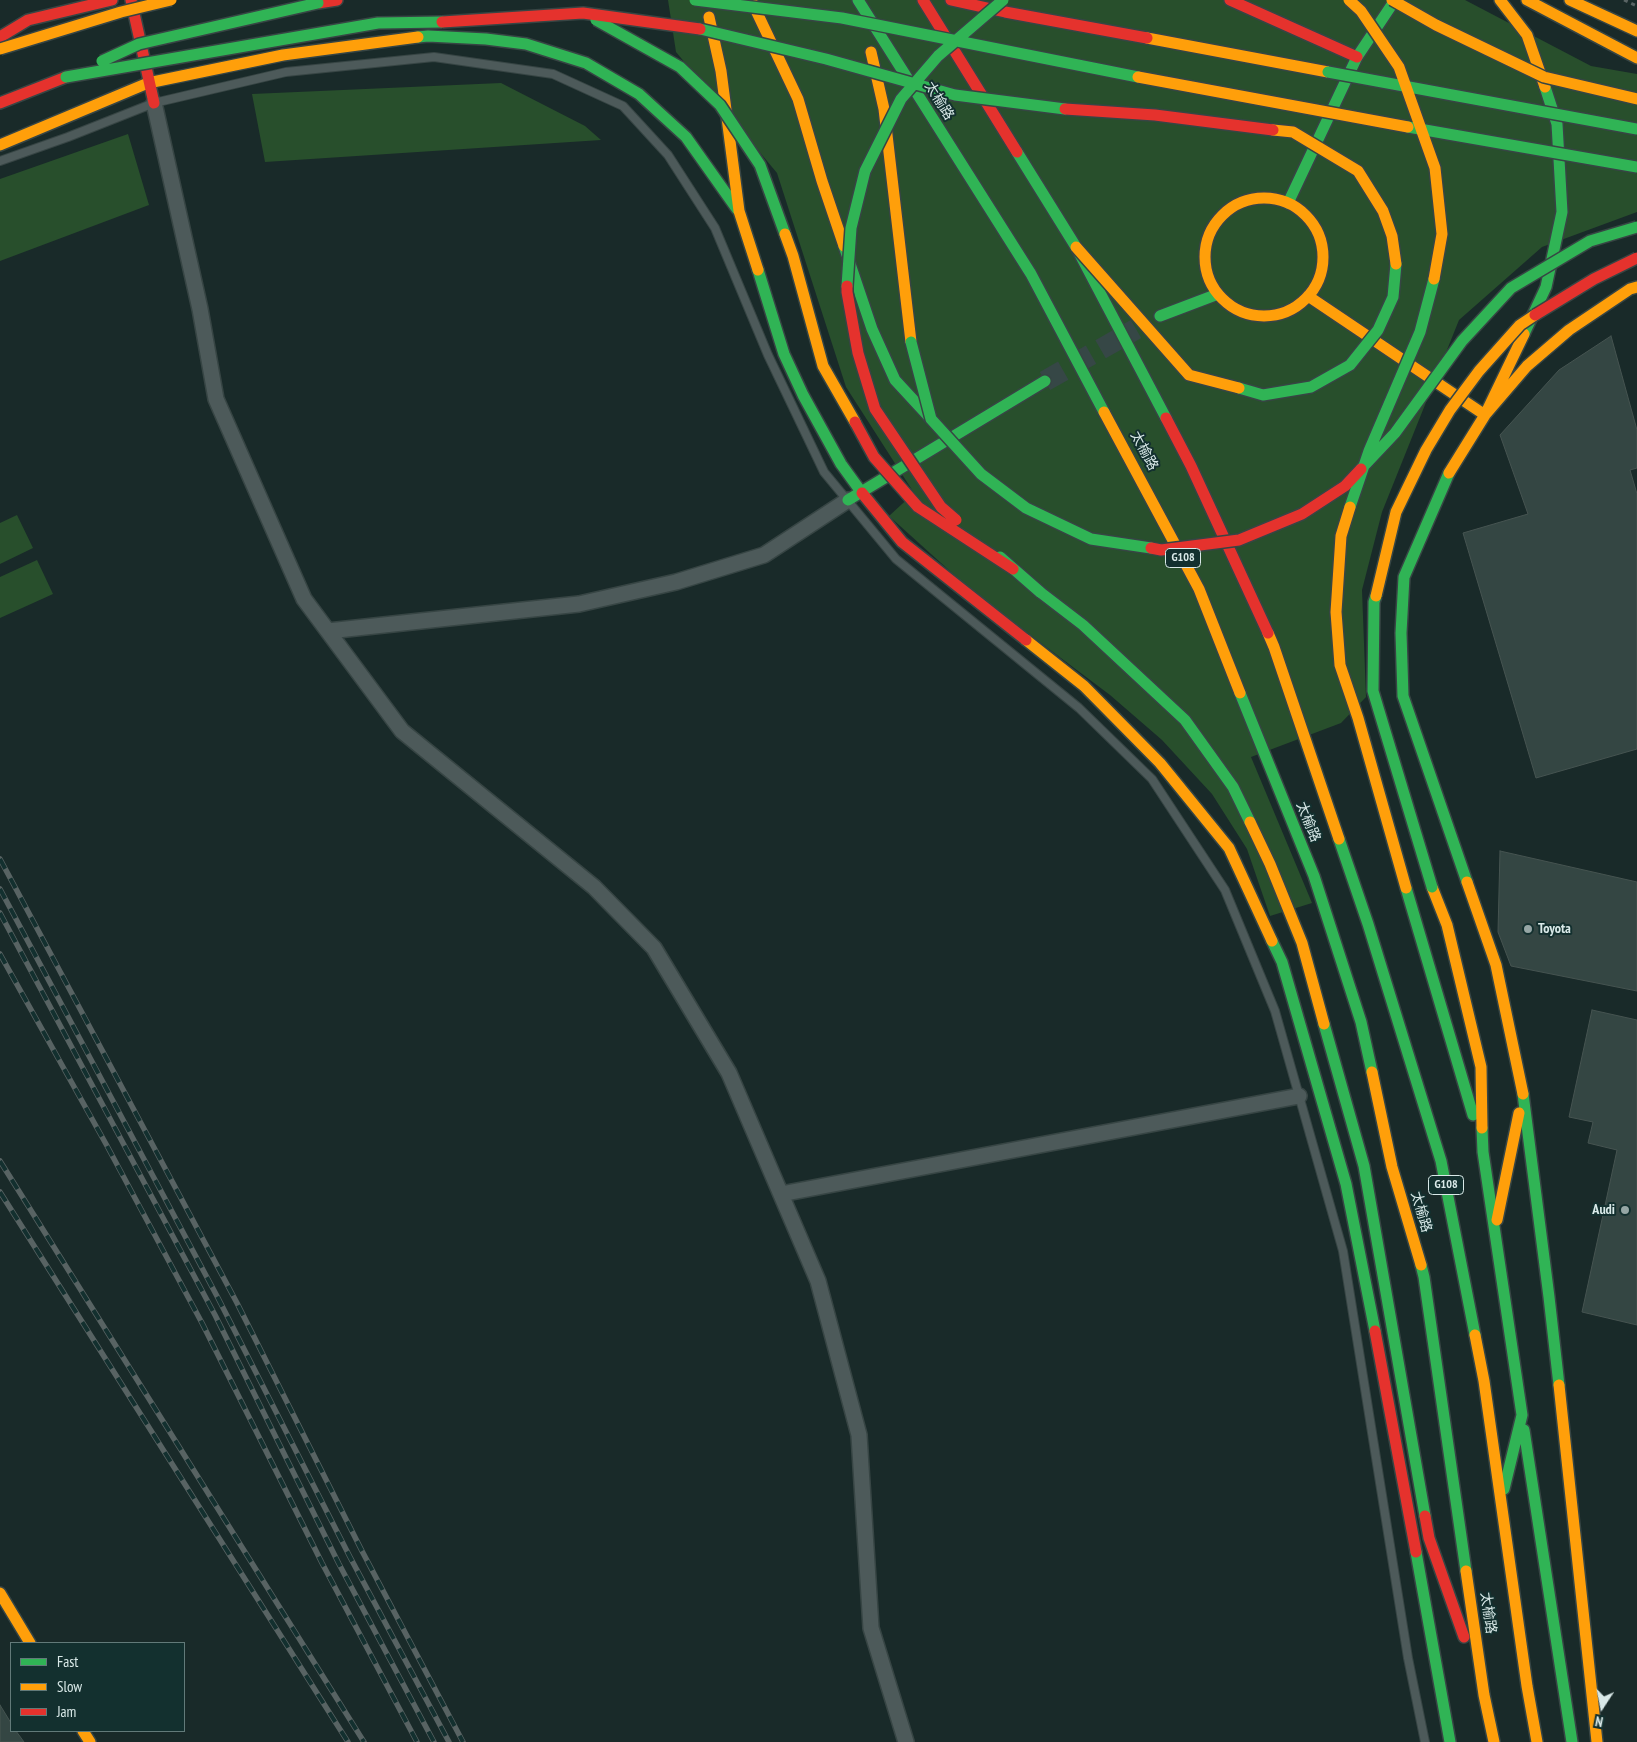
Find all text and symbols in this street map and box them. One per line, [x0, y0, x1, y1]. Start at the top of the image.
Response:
street label: 太榆路 [921, 79, 957, 123]
street label: 太榆路 [1127, 429, 1161, 473]
road number: G108 [1166, 548, 1200, 568]
street label: 太榆路 [1292, 799, 1324, 845]
place label: Toyota [1538, 921, 1571, 937]
marker: Toyota [1522, 923, 1534, 935]
road number: G108 [1428, 1176, 1464, 1194]
street label: 太榆路 [1407, 1189, 1435, 1235]
place label: Audi [1592, 1202, 1615, 1218]
marker: Audi [1619, 1204, 1631, 1216]
street label: 太榆路 [1477, 1591, 1499, 1635]
legend [10, 1642, 185, 1732]
text: Fast [57, 1652, 78, 1671]
text: Slow [57, 1677, 82, 1696]
north arrow [1577, 1682, 1627, 1732]
text: Jam [57, 1702, 76, 1721]
text: N [1594, 1712, 1605, 1731]

